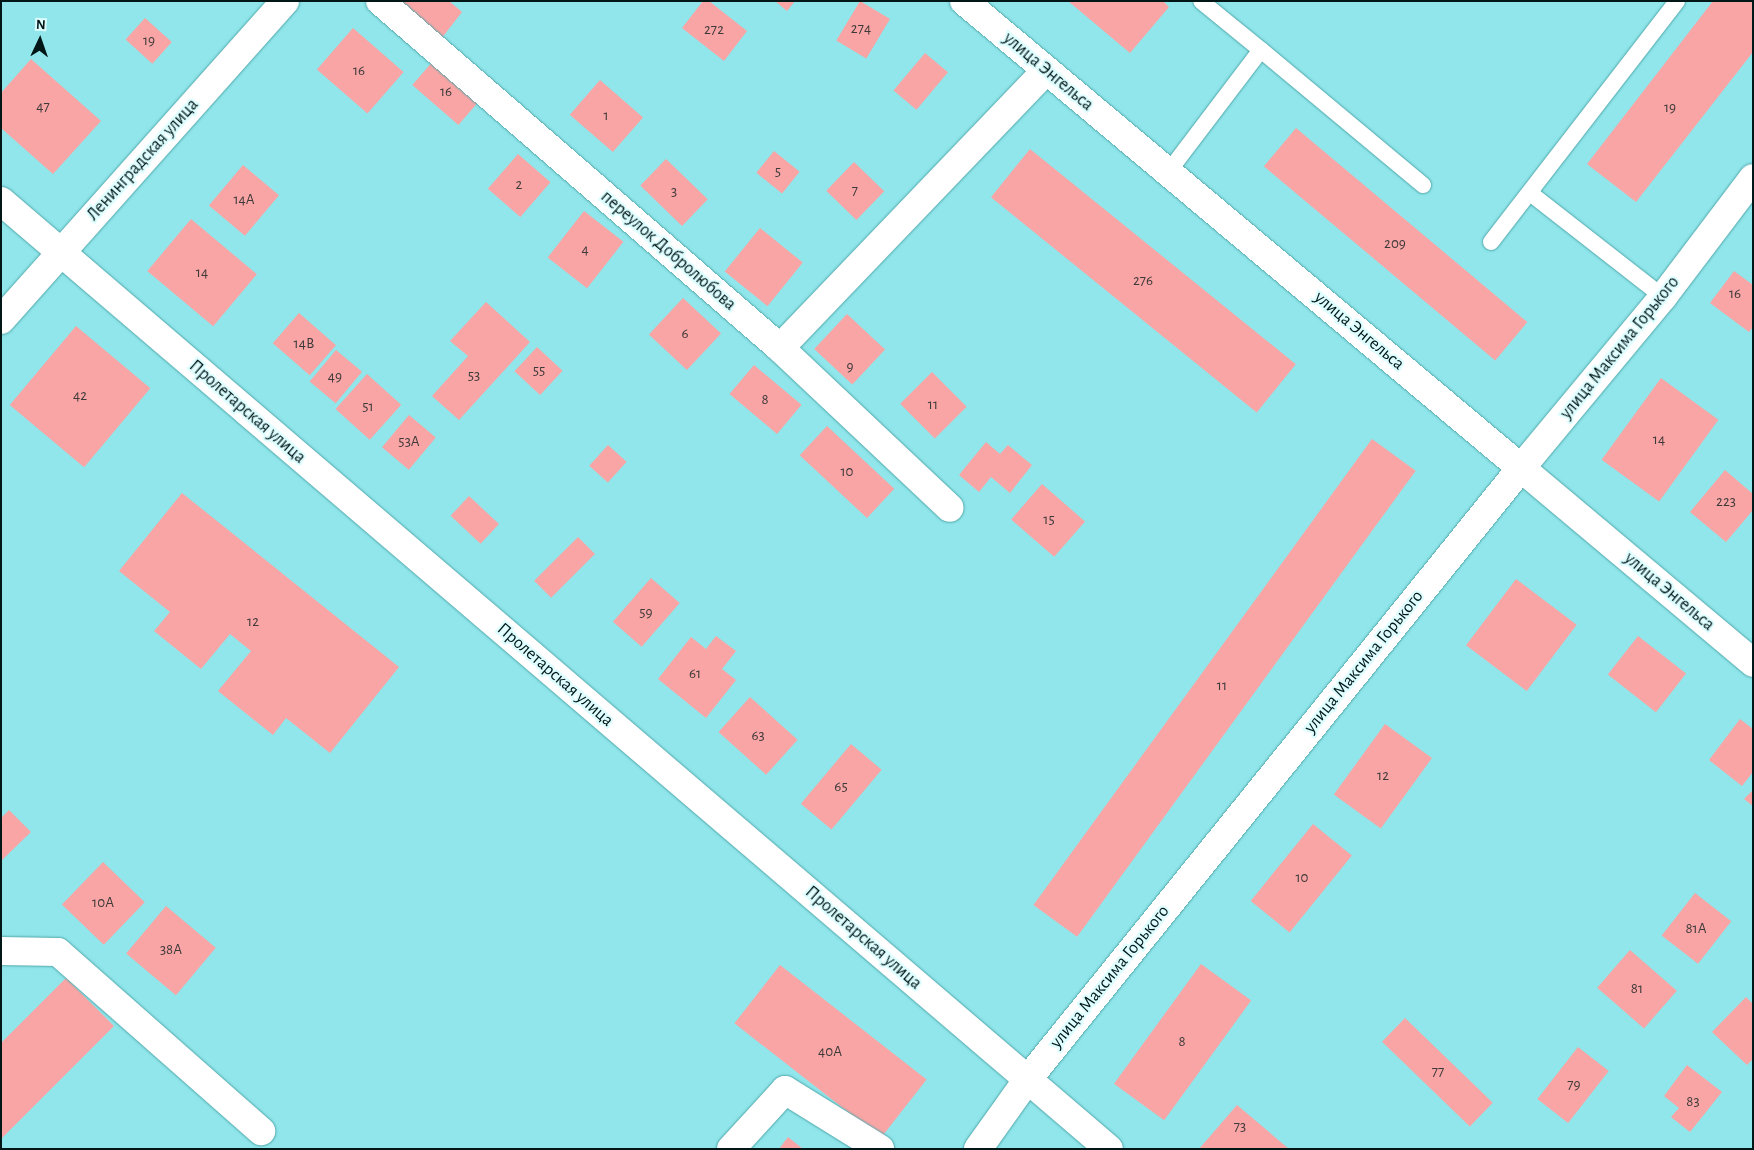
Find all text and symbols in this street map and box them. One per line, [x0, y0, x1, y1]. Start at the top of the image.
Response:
north arrow [15, 15, 65, 65]
text: N [36, 18, 46, 32]
house number: 274 [851, 20, 871, 38]
house number: 272 [704, 21, 724, 39]
street label: улица Энгельса [999, 28, 1097, 116]
house number: 19 [143, 32, 155, 50]
house number: 16 [353, 62, 365, 80]
house number: 16 [440, 83, 452, 101]
street label: Ленинградская улица [83, 95, 203, 225]
house number: 47 [36, 98, 50, 116]
house number: 19 [1664, 99, 1676, 117]
house number: 1 [603, 107, 609, 125]
house number: 5 [775, 163, 781, 181]
house number: 2 [516, 176, 522, 194]
house number: 7 [852, 182, 858, 200]
house number: 3 [671, 183, 677, 201]
street label: переулок Добролюбова [596, 186, 740, 316]
house number: 14А [233, 191, 255, 209]
house number: 209 [1384, 235, 1406, 253]
house number: 4 [581, 241, 589, 259]
house number: 14 [196, 264, 208, 282]
house number: 276 [1133, 272, 1153, 290]
street label: улица Максима Горького [1556, 272, 1684, 424]
house number: 16 [1729, 285, 1741, 303]
street label: улица Энгельса [1310, 287, 1408, 375]
house number: 6 [681, 325, 689, 343]
house number: 14В [294, 335, 314, 353]
street label: Пролетарская улица [184, 355, 310, 469]
house number: 9 [846, 358, 854, 376]
house number: 55 [533, 362, 545, 380]
house number: 53 [468, 367, 480, 385]
house number: 49 [328, 368, 342, 386]
house number: 42 [73, 387, 87, 405]
house number: 8 [761, 391, 769, 409]
house number: 11 [928, 396, 938, 414]
house number: 51 [362, 398, 374, 416]
house number: 14 [1653, 431, 1665, 449]
house number: 53А [398, 433, 420, 451]
house number: 10 [840, 463, 854, 481]
house number: 223 [1716, 493, 1736, 511]
house number: 15 [1043, 511, 1055, 529]
street label: улица Энгельса [1620, 548, 1718, 636]
street label: улица Максима Горького [1300, 586, 1428, 738]
house number: 59 [639, 604, 653, 622]
house number: 12 [247, 613, 259, 631]
street label: Пролетарская улица [492, 618, 618, 732]
house number: 61 [689, 665, 701, 683]
house number: 11 [1217, 677, 1227, 695]
house number: 63 [751, 727, 765, 745]
house number: 12 [1377, 767, 1389, 785]
house number: 65 [834, 778, 848, 796]
house number: 10 [1295, 869, 1309, 887]
street label: Пролетарская улица [800, 881, 926, 995]
house number: 10А [92, 894, 114, 912]
street label: улица Максима Горького [1046, 901, 1174, 1053]
house number: 81А [1685, 920, 1707, 938]
house number: 38А [160, 941, 182, 959]
house number: 81 [1631, 980, 1643, 998]
house number: 8 [1178, 1033, 1186, 1051]
house number: 40А [818, 1043, 842, 1061]
house number: 77 [1432, 1063, 1444, 1081]
house number: 79 [1567, 1076, 1581, 1094]
house number: 83 [1686, 1093, 1700, 1111]
house number: 73 [1234, 1118, 1246, 1136]

